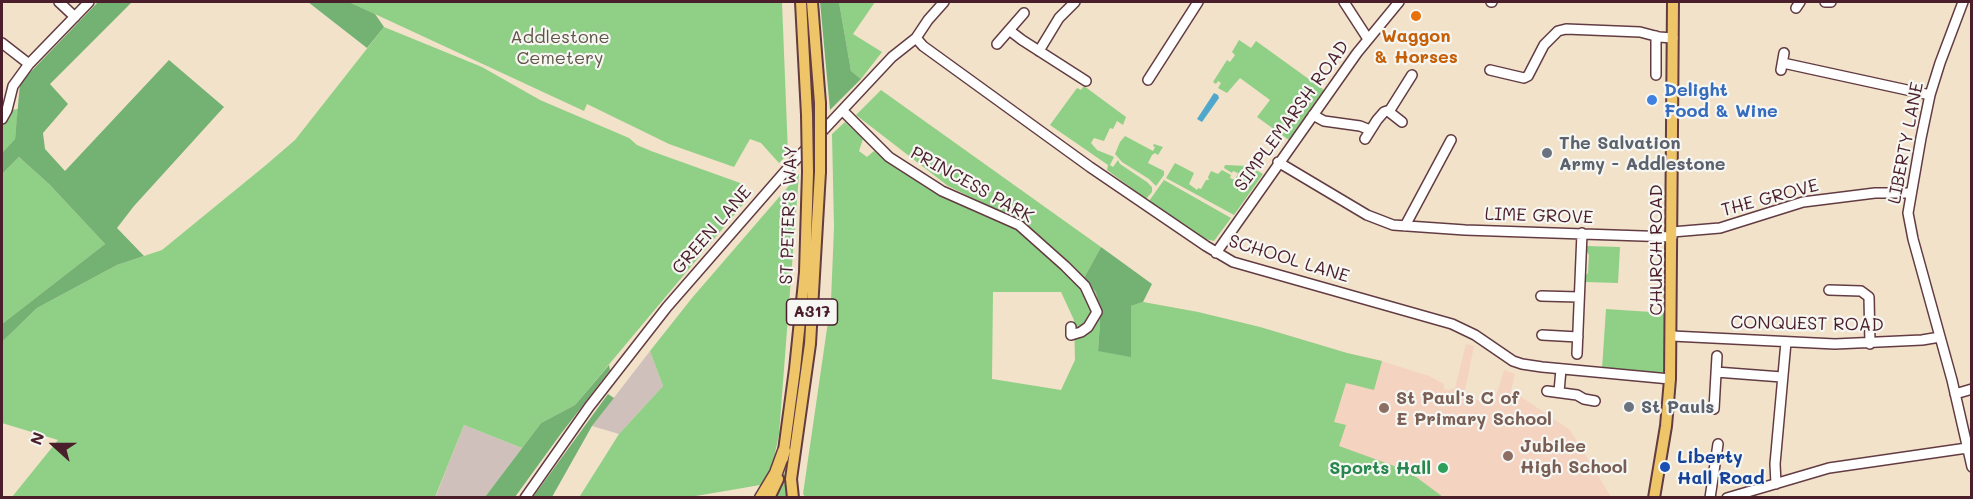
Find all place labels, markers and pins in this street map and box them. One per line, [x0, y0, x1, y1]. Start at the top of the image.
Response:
marker: Waggon & Horses [1409, 9, 1423, 23]
place label: Waggon & Horses [1374, 25, 1458, 68]
place label: Delight Food & Wine [1664, 79, 1778, 122]
marker: Delight Food & Wine [1645, 93, 1659, 107]
place label: The Salvation Army - Addlestone [1559, 132, 1725, 174]
marker: The Salvation Army - Addlestone [1540, 146, 1554, 160]
place label: St Paul's C of E Primary School [1396, 387, 1552, 430]
place label: St Pauls [1641, 396, 1714, 418]
marker: St Pauls [1622, 400, 1636, 414]
marker: St Paul's C of E Primary School [1377, 401, 1391, 415]
place label: Jubilee High School [1520, 435, 1627, 478]
place label: Liberty Hall Road [1677, 446, 1765, 488]
marker: Jubilee High School [1501, 449, 1515, 463]
place label: Sports Hall [1329, 457, 1431, 479]
marker: Liberty Hall Road [1658, 460, 1672, 474]
marker: Sports Hall [1436, 461, 1450, 475]

